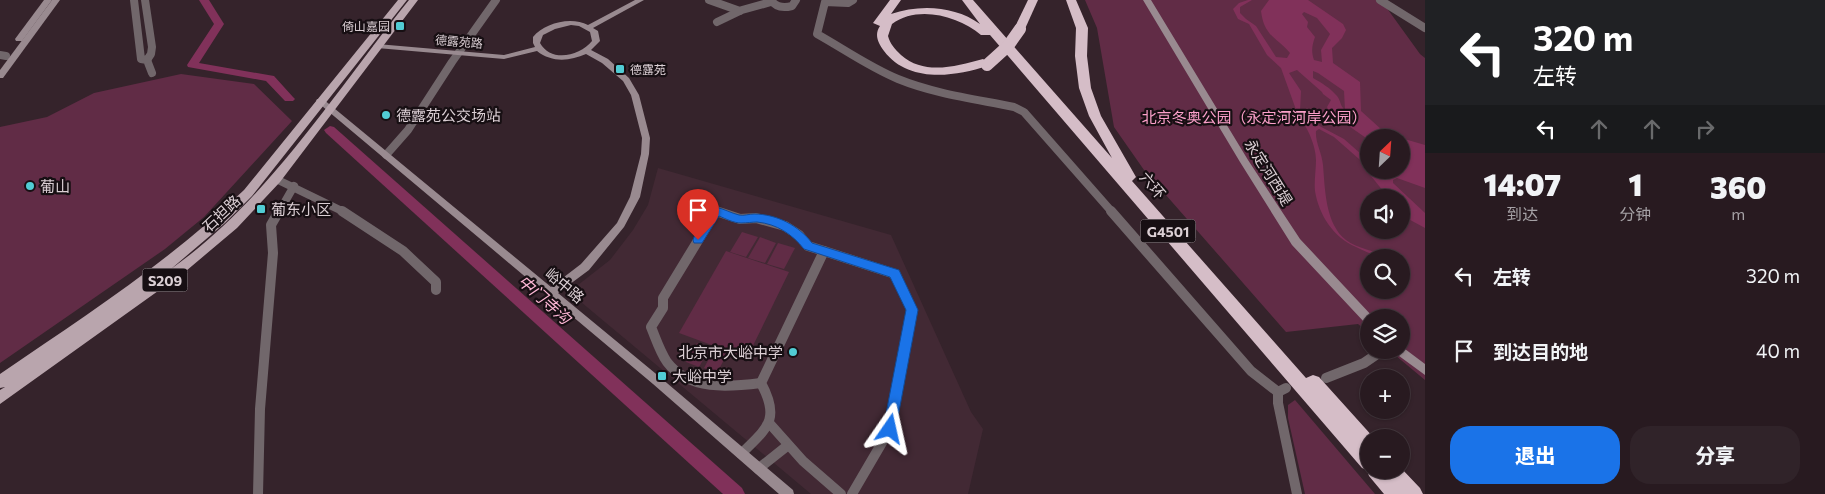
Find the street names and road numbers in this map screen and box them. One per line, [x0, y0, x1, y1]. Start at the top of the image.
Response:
street label: 德露苑路 [434, 32, 484, 50]
street label: 永定河西堤 [1241, 135, 1297, 209]
street label: 六环 [1136, 168, 1170, 202]
street label: 石担路 [198, 191, 244, 235]
road number: G4501 [1140, 220, 1196, 242]
street label: 峪中路 [542, 264, 588, 306]
road number: S209 [142, 268, 188, 292]

